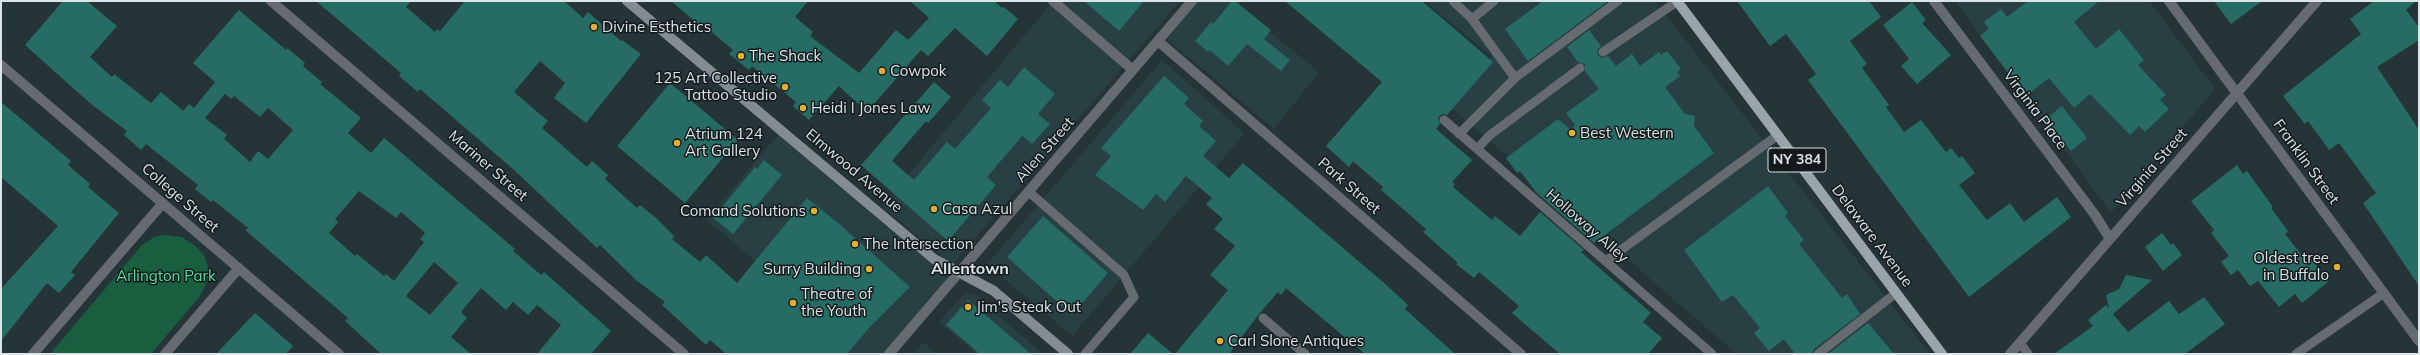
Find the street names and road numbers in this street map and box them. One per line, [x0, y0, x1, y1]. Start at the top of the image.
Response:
street label: Virginia Place [1999, 67, 2071, 153]
street label: Allen Street [1012, 114, 1078, 186]
street label: Franklin Street [2269, 116, 2343, 208]
street label: Elmwood Avenue [802, 125, 906, 217]
street label: Virginia Street [2113, 125, 2191, 211]
street label: Mariner Street [445, 127, 531, 205]
road number: NY 384 [1768, 148, 1826, 172]
street label: Park Street [1314, 154, 1384, 218]
street label: College Street [138, 160, 222, 236]
street label: Delaware Avenue [1828, 181, 1916, 291]
street label: Holloway Alley [1542, 185, 1632, 267]

